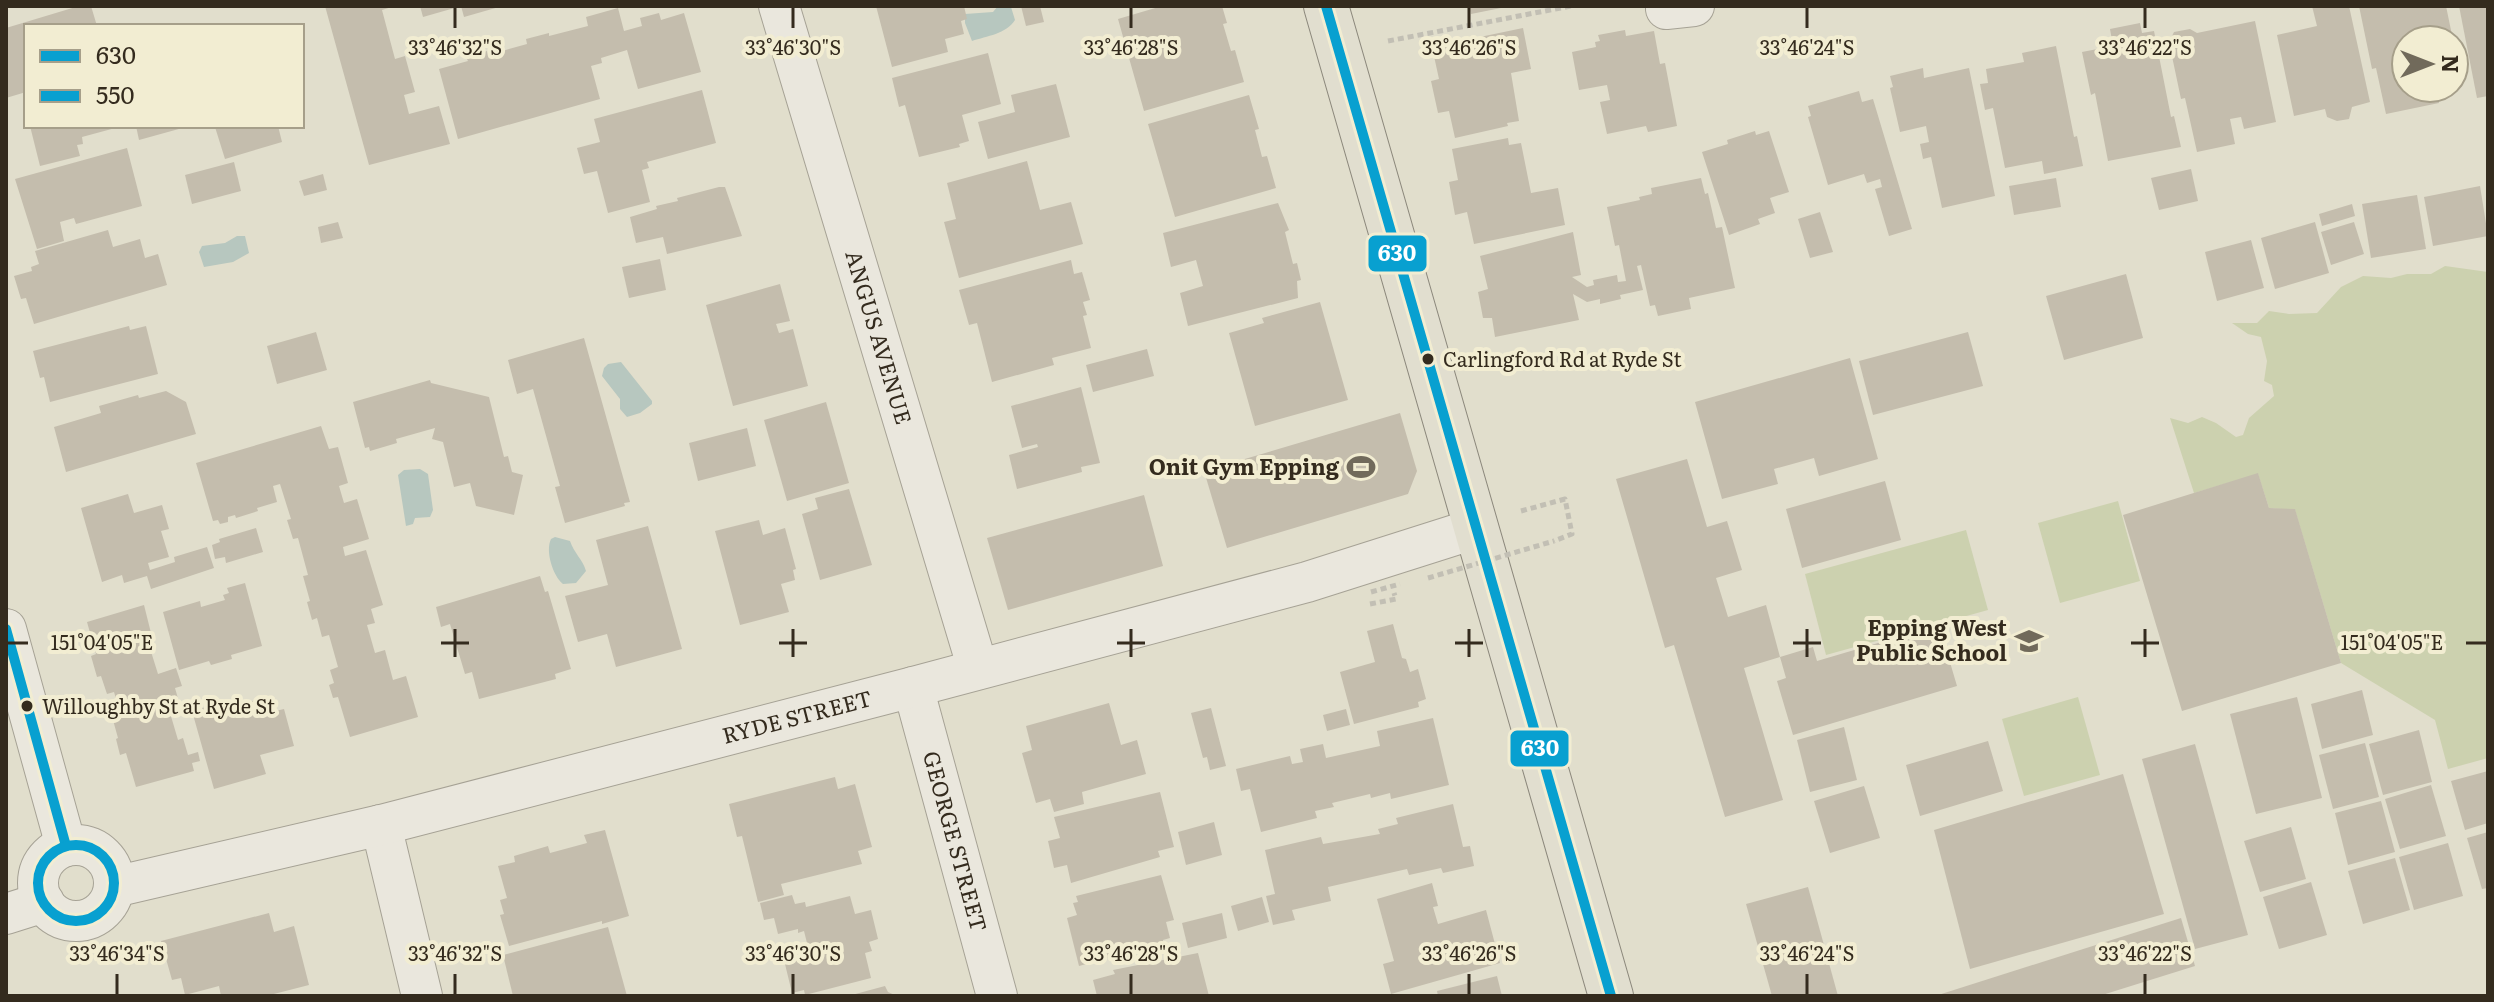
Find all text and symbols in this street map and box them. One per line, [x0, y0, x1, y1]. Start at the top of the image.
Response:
legend [24, 24, 304, 128]
north arrow [2390, 24, 2470, 104]
text: 33°46'32"S [408, 31, 502, 61]
text: 33°46'30"S [745, 31, 841, 61]
text: 33°46'28"S [1084, 31, 1178, 61]
text: 33°46'26"S [1422, 31, 1516, 61]
text: 33°46'24"S [1760, 31, 1854, 61]
text: 33°46'22"S [2098, 31, 2192, 61]
text: 630 [96, 36, 136, 71]
text: N [2435, 55, 2468, 73]
text: 550 [96, 76, 134, 111]
line badge: 630 [1367, 234, 1428, 273]
text: 630 [1378, 235, 1416, 268]
street label: ANGUS AVENUE [838, 246, 922, 428]
place label: Carlingford Rd at Ryde St [1443, 343, 1682, 373]
marker: Carlingford Rd at Ryde St [1420, 351, 1436, 367]
place label: Onit Gym Epping [1149, 449, 1340, 482]
sports icon: Onit Gym Epping [1346, 452, 1376, 482]
place label: Epping West Public School [1856, 610, 2007, 668]
text: 151°04'05"E [51, 626, 153, 656]
school or university icon: Epping West Public School [2014, 626, 2044, 656]
text: 151°04'05"E [2341, 626, 2443, 656]
street label: RYDE STREET [718, 680, 875, 751]
place label: Willoughby St at Ryde St [42, 690, 275, 720]
marker: Willoughby St at Ryde St [19, 698, 35, 714]
line badge: 630 [1509, 729, 1570, 768]
text: 630 [1521, 730, 1559, 763]
street label: GEORGE STREET [916, 747, 997, 935]
text: 33°46'34"S [69, 937, 165, 967]
text: 33°46'32"S [408, 937, 502, 967]
text: 33°46'30"S [745, 937, 841, 967]
text: 33°46'28"S [1084, 937, 1178, 967]
text: 33°46'26"S [1422, 937, 1516, 967]
text: 33°46'24"S [1760, 937, 1854, 967]
text: 33°46'22"S [2098, 937, 2192, 967]

